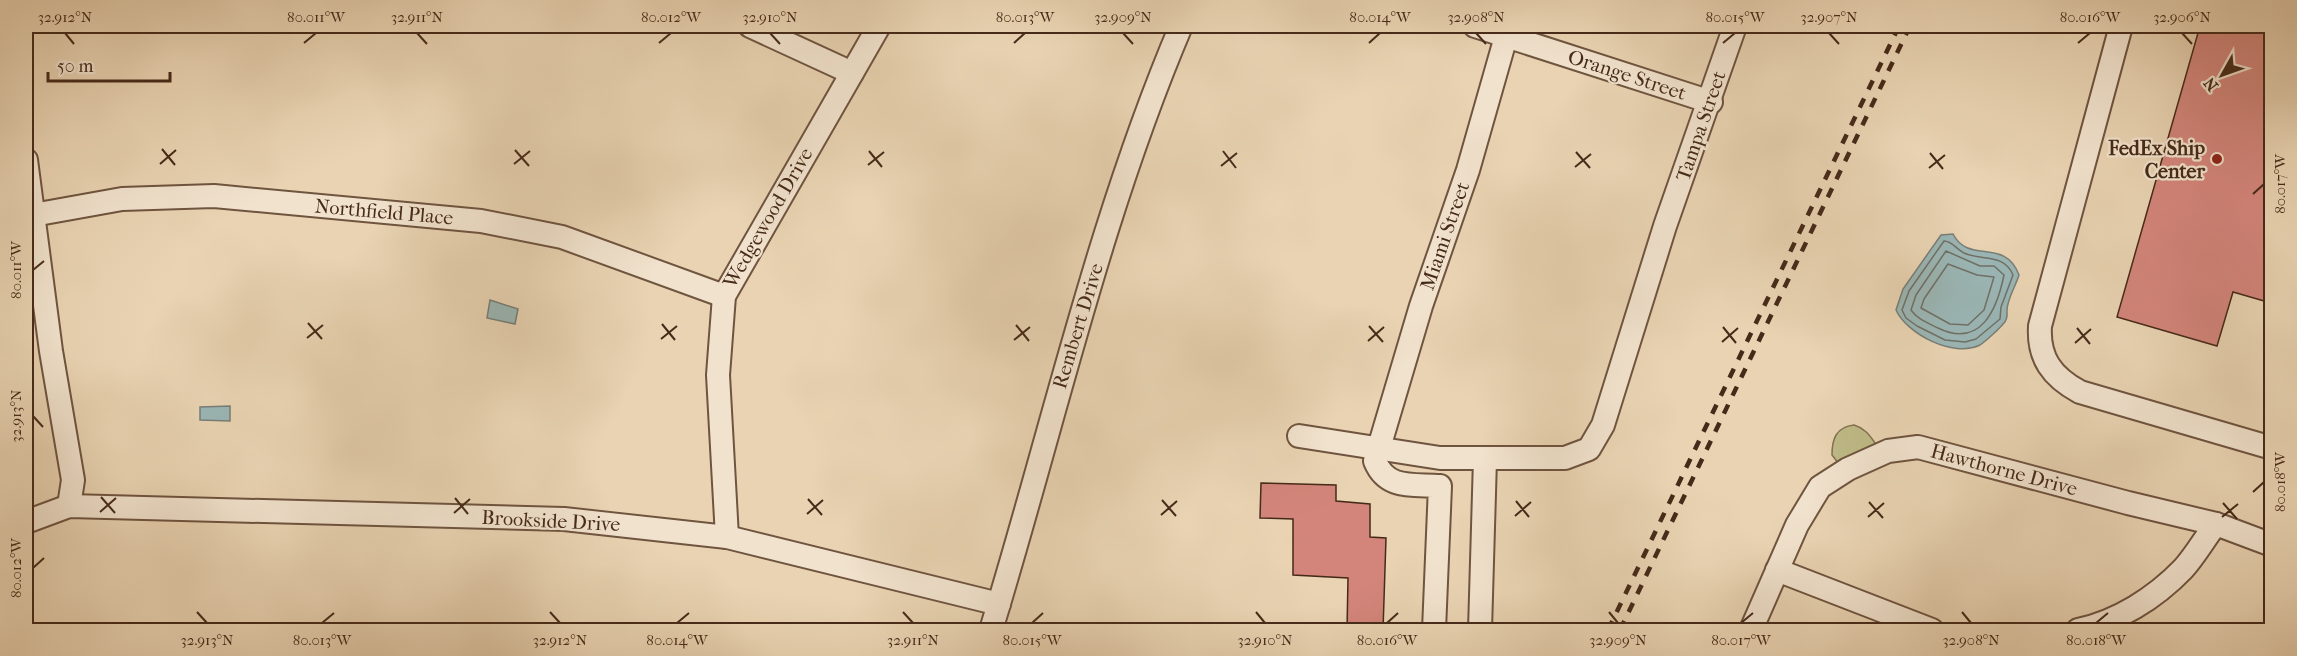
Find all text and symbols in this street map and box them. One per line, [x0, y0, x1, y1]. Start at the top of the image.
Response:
text: 32.912°N [38, 8, 93, 26]
text: 80.011°W [287, 8, 346, 26]
text: 32.911°N [391, 8, 444, 26]
text: 80.012°W [641, 8, 702, 26]
text: 32.910°N [743, 8, 798, 26]
text: 80.013°W [996, 8, 1056, 26]
text: 32.909°N [1094, 8, 1152, 26]
text: 80.014°W [1349, 8, 1412, 26]
text: 32.908°N [1447, 8, 1505, 26]
text: 80.015°W [1706, 8, 1766, 26]
text: 32.907°N [1801, 8, 1858, 26]
text: 80.016°W [2060, 8, 2122, 26]
text: 32.906°N [2153, 8, 2211, 26]
scale bar [48, 45, 170, 83]
street label: Orange Street [1565, 45, 1689, 105]
north arrow [2192, 45, 2252, 105]
text: 50 m [57, 56, 94, 77]
street label: Tampa Street [1671, 68, 1731, 184]
text: N [2199, 73, 2222, 95]
place label: FedEx Ship Center [2107, 137, 2205, 183]
street label: Wedgewood Drive [718, 144, 818, 293]
marker: FedEx Ship Center [2210, 152, 2224, 166]
text: 80.017°W [2271, 153, 2289, 214]
street label: Miami Street [1416, 179, 1474, 293]
street label: Northfield Place [314, 194, 454, 230]
text: 80.011°W [7, 240, 25, 299]
street label: Rembert Drive [1048, 260, 1108, 391]
text: 32.913°N [7, 389, 25, 442]
street label: Hawthorne Drive [1928, 439, 2080, 501]
text: 80.018°W [2271, 451, 2289, 512]
street label: Brookside Drive [481, 506, 621, 536]
text: 80.012°W [7, 537, 25, 598]
text: 32.913°N [181, 631, 234, 649]
text: 80.013°W [293, 631, 353, 649]
text: 32.912°N [533, 631, 588, 649]
text: 80.014°W [646, 631, 709, 649]
text: 32.911°N [887, 631, 940, 649]
text: 80.015°W [1003, 631, 1063, 649]
text: 32.910°N [1238, 631, 1293, 649]
text: 80.016°W [1357, 631, 1419, 649]
text: 32.909°N [1589, 631, 1647, 649]
text: 80.017°W [1711, 631, 1772, 649]
text: 32.908°N [1942, 631, 2000, 649]
text: 80.018°W [2066, 631, 2127, 649]

